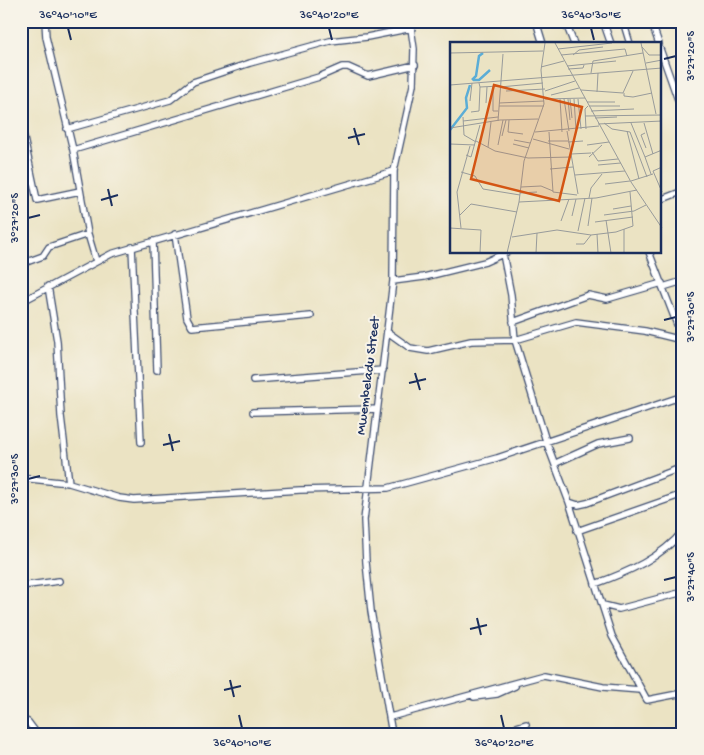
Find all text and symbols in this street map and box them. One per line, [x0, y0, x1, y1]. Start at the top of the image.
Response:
text: 36°40'10"E [38, 9, 97, 23]
text: 36°40'20"E [299, 9, 359, 23]
text: 36°40'30"E [561, 9, 621, 23]
text: 3°27'20"S [685, 31, 699, 82]
inset map [450, 42, 662, 254]
text: 3°27'20"S [9, 193, 23, 244]
text: 3°27'30"S [685, 291, 699, 343]
street label: Mwembeladu Street [353, 315, 385, 436]
text: 3°27'30"S [9, 453, 23, 505]
text: 3°27'40"S [685, 552, 699, 603]
text: 36°40'10"E [212, 737, 271, 751]
text: 36°40'20"E [474, 737, 534, 751]

